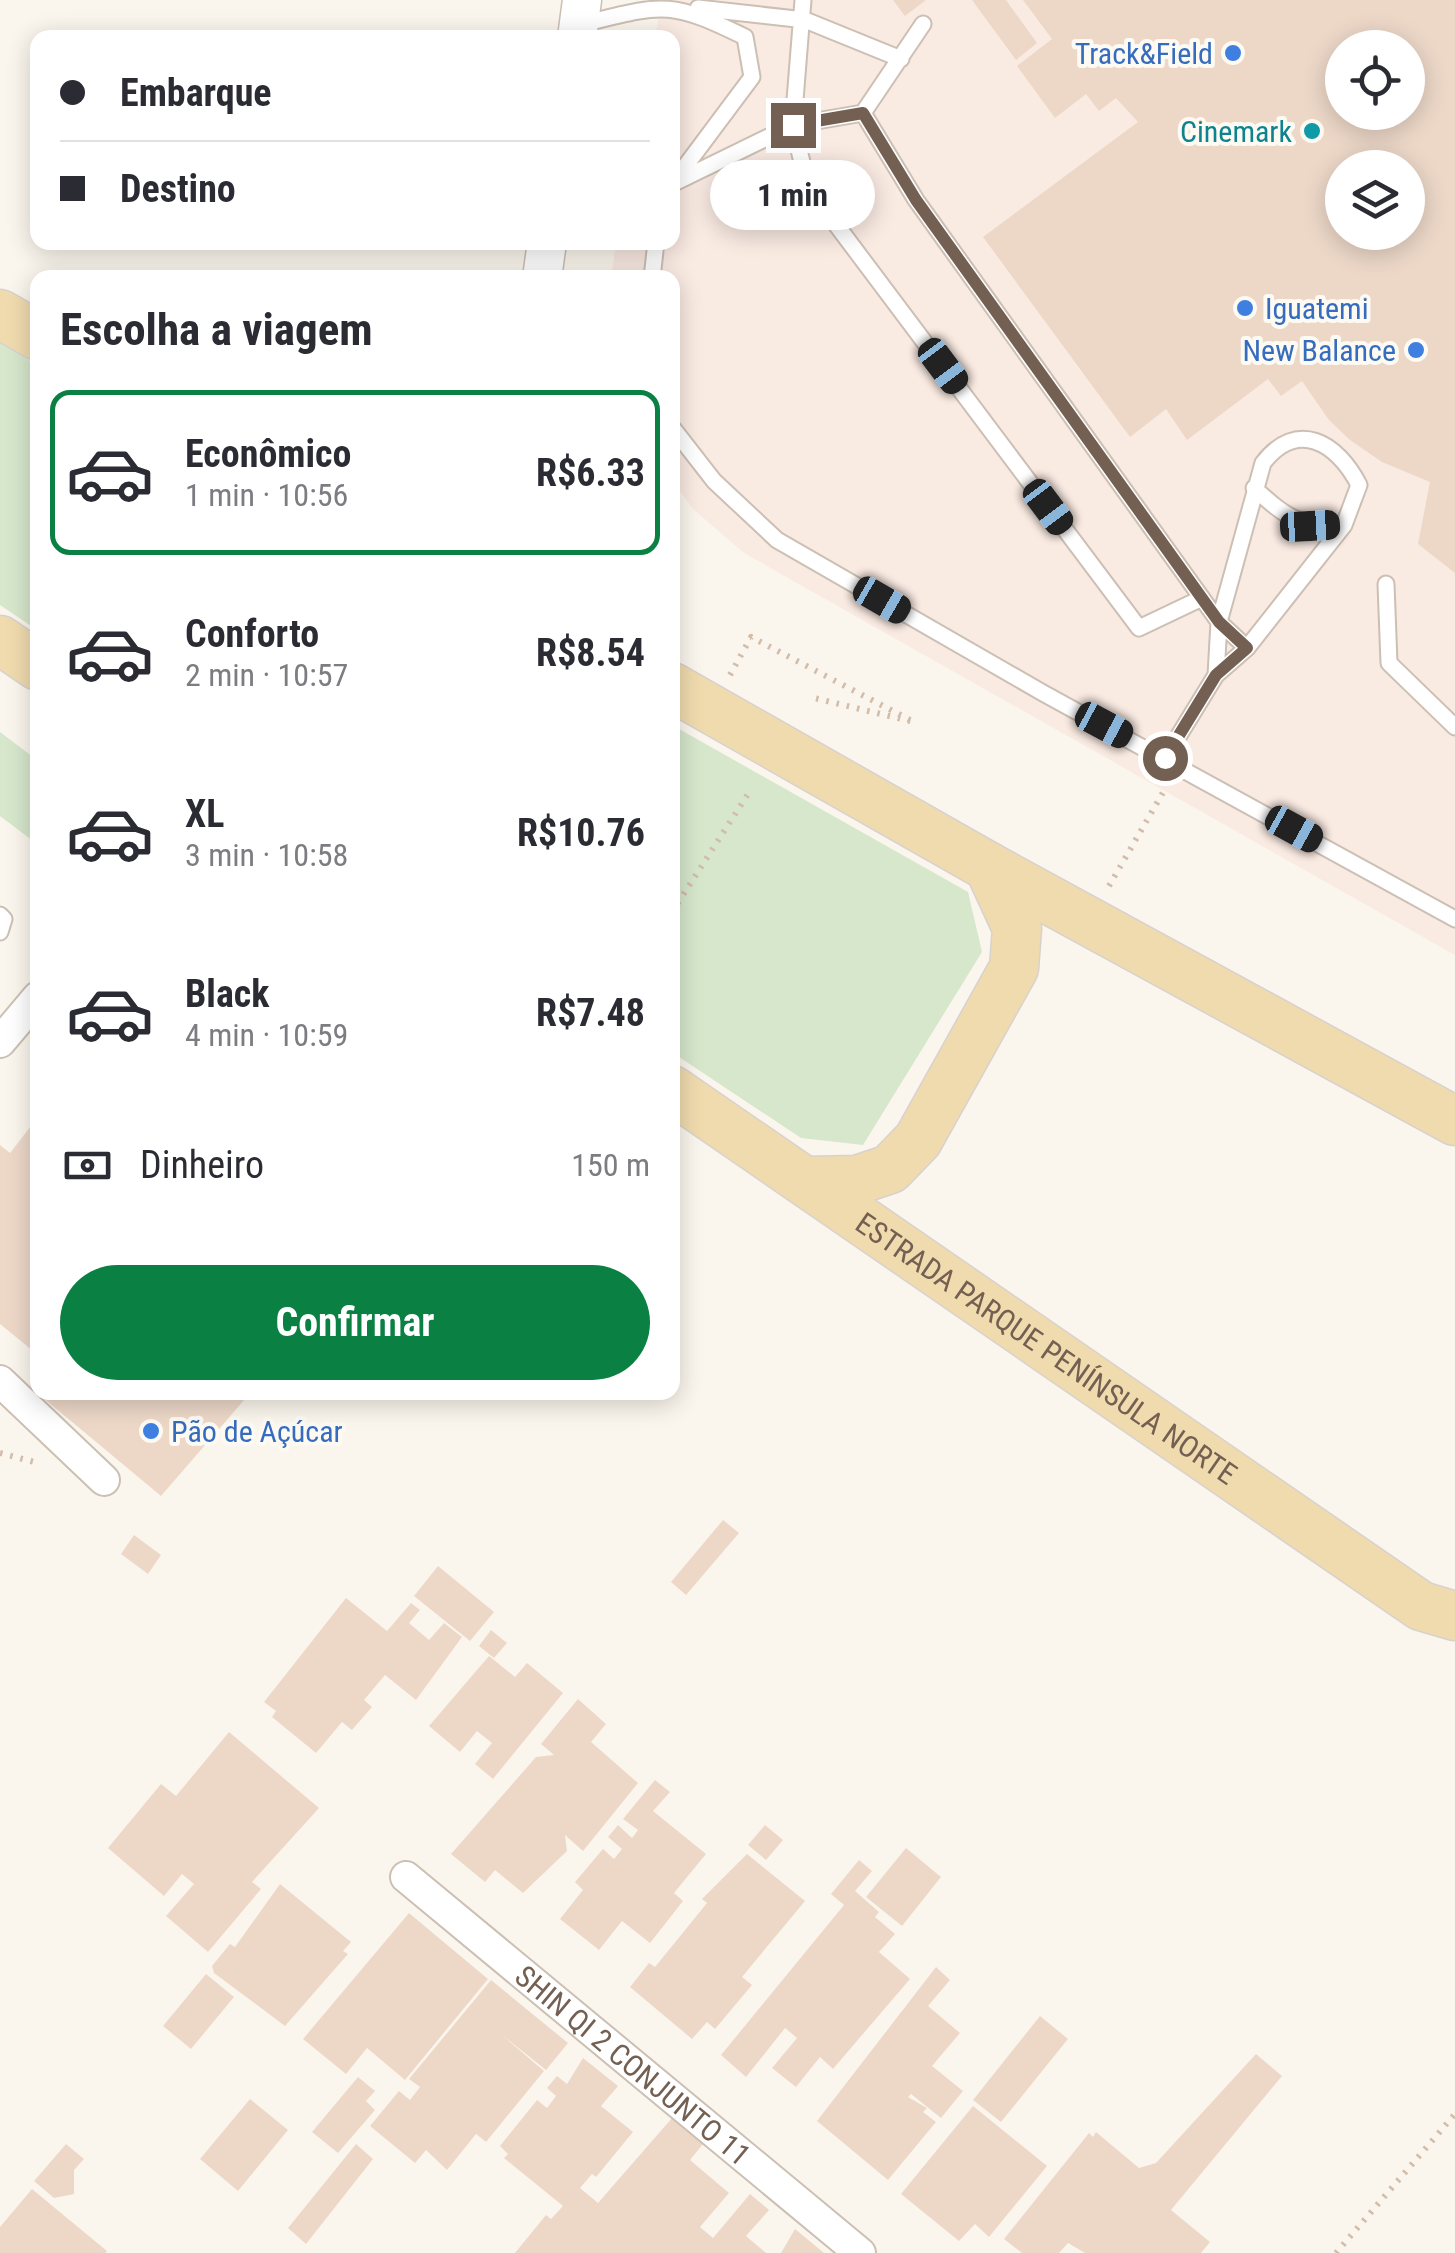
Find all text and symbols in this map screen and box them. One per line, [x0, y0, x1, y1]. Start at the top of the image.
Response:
map controls [1325, 30, 1425, 250]
button: locate [1325, 30, 1425, 130]
place label: Track&Field [1075, 36, 1213, 71]
marker: Track&Field [1222, 42, 1244, 64]
text: Embarque [120, 71, 272, 115]
route end [771, 103, 816, 148]
place label: Cinemark [1180, 114, 1292, 149]
marker: Cinemark [1301, 120, 1323, 142]
button: layers [1325, 150, 1425, 250]
callout: 1 min [710, 160, 876, 230]
text: Destino [120, 167, 236, 211]
text: 1 min [757, 176, 828, 214]
place label: Iguatemi [1265, 291, 1369, 326]
marker: Iguatemi [1234, 297, 1256, 319]
text: Escolha a viagem [60, 303, 373, 356]
car [913, 333, 973, 399]
place label: New Balance [1243, 333, 1396, 368]
marker: New Balance [1405, 339, 1427, 361]
icon: car [65, 428, 155, 518]
text: Econômico [185, 432, 351, 476]
text: R$6.33 [536, 451, 645, 495]
car [1018, 474, 1078, 540]
text: 1 min · 10:56 [185, 476, 348, 514]
car [1279, 509, 1341, 543]
car [849, 572, 915, 628]
icon: car [65, 608, 155, 698]
text: Conforto [185, 612, 319, 656]
text: R$8.54 [536, 631, 645, 675]
text: 2 min · 10:57 [185, 656, 348, 694]
car [1070, 698, 1138, 752]
route start [1143, 736, 1188, 781]
icon: car [65, 788, 155, 878]
text: XL [185, 792, 224, 836]
car [1260, 801, 1328, 857]
text: R$10.76 [517, 811, 645, 855]
text: 3 min · 10:58 [185, 836, 348, 874]
icon: car [65, 968, 155, 1058]
text: Black [185, 972, 269, 1016]
text: R$7.48 [536, 991, 645, 1035]
text: 4 min · 10:59 [185, 1016, 348, 1054]
icon: cash [60, 1138, 115, 1193]
text: Dinheiro [140, 1143, 264, 1187]
text: 150 m [571, 1146, 650, 1184]
street label: ESTRADA PARQUE PENÍNSULA NORTE [850, 1205, 1244, 1491]
button: Confirmar [60, 1265, 650, 1380]
place label: Pão de Açúcar [171, 1414, 343, 1449]
marker: Pão de Açúcar [140, 1420, 162, 1442]
street label: SHIN QI 2 CONJUNTO 11 [509, 1958, 758, 2172]

